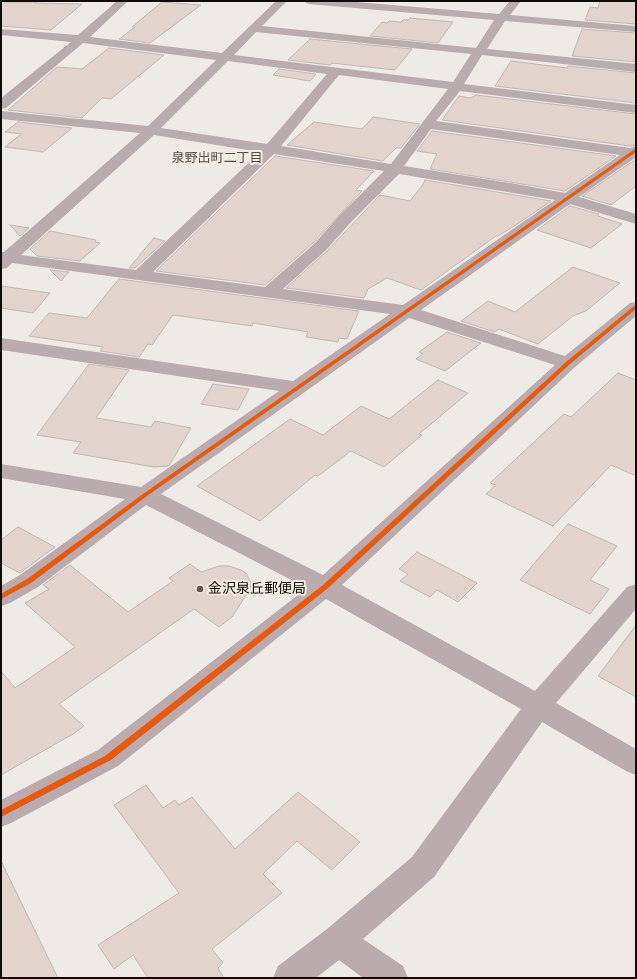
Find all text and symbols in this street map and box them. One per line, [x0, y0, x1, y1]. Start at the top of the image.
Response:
district label: 泉野出町二丁目 [172, 150, 262, 166]
place label: 金沢泉丘郵便局 [208, 581, 306, 597]
marker: 金沢泉丘郵便局 [195, 584, 205, 594]

